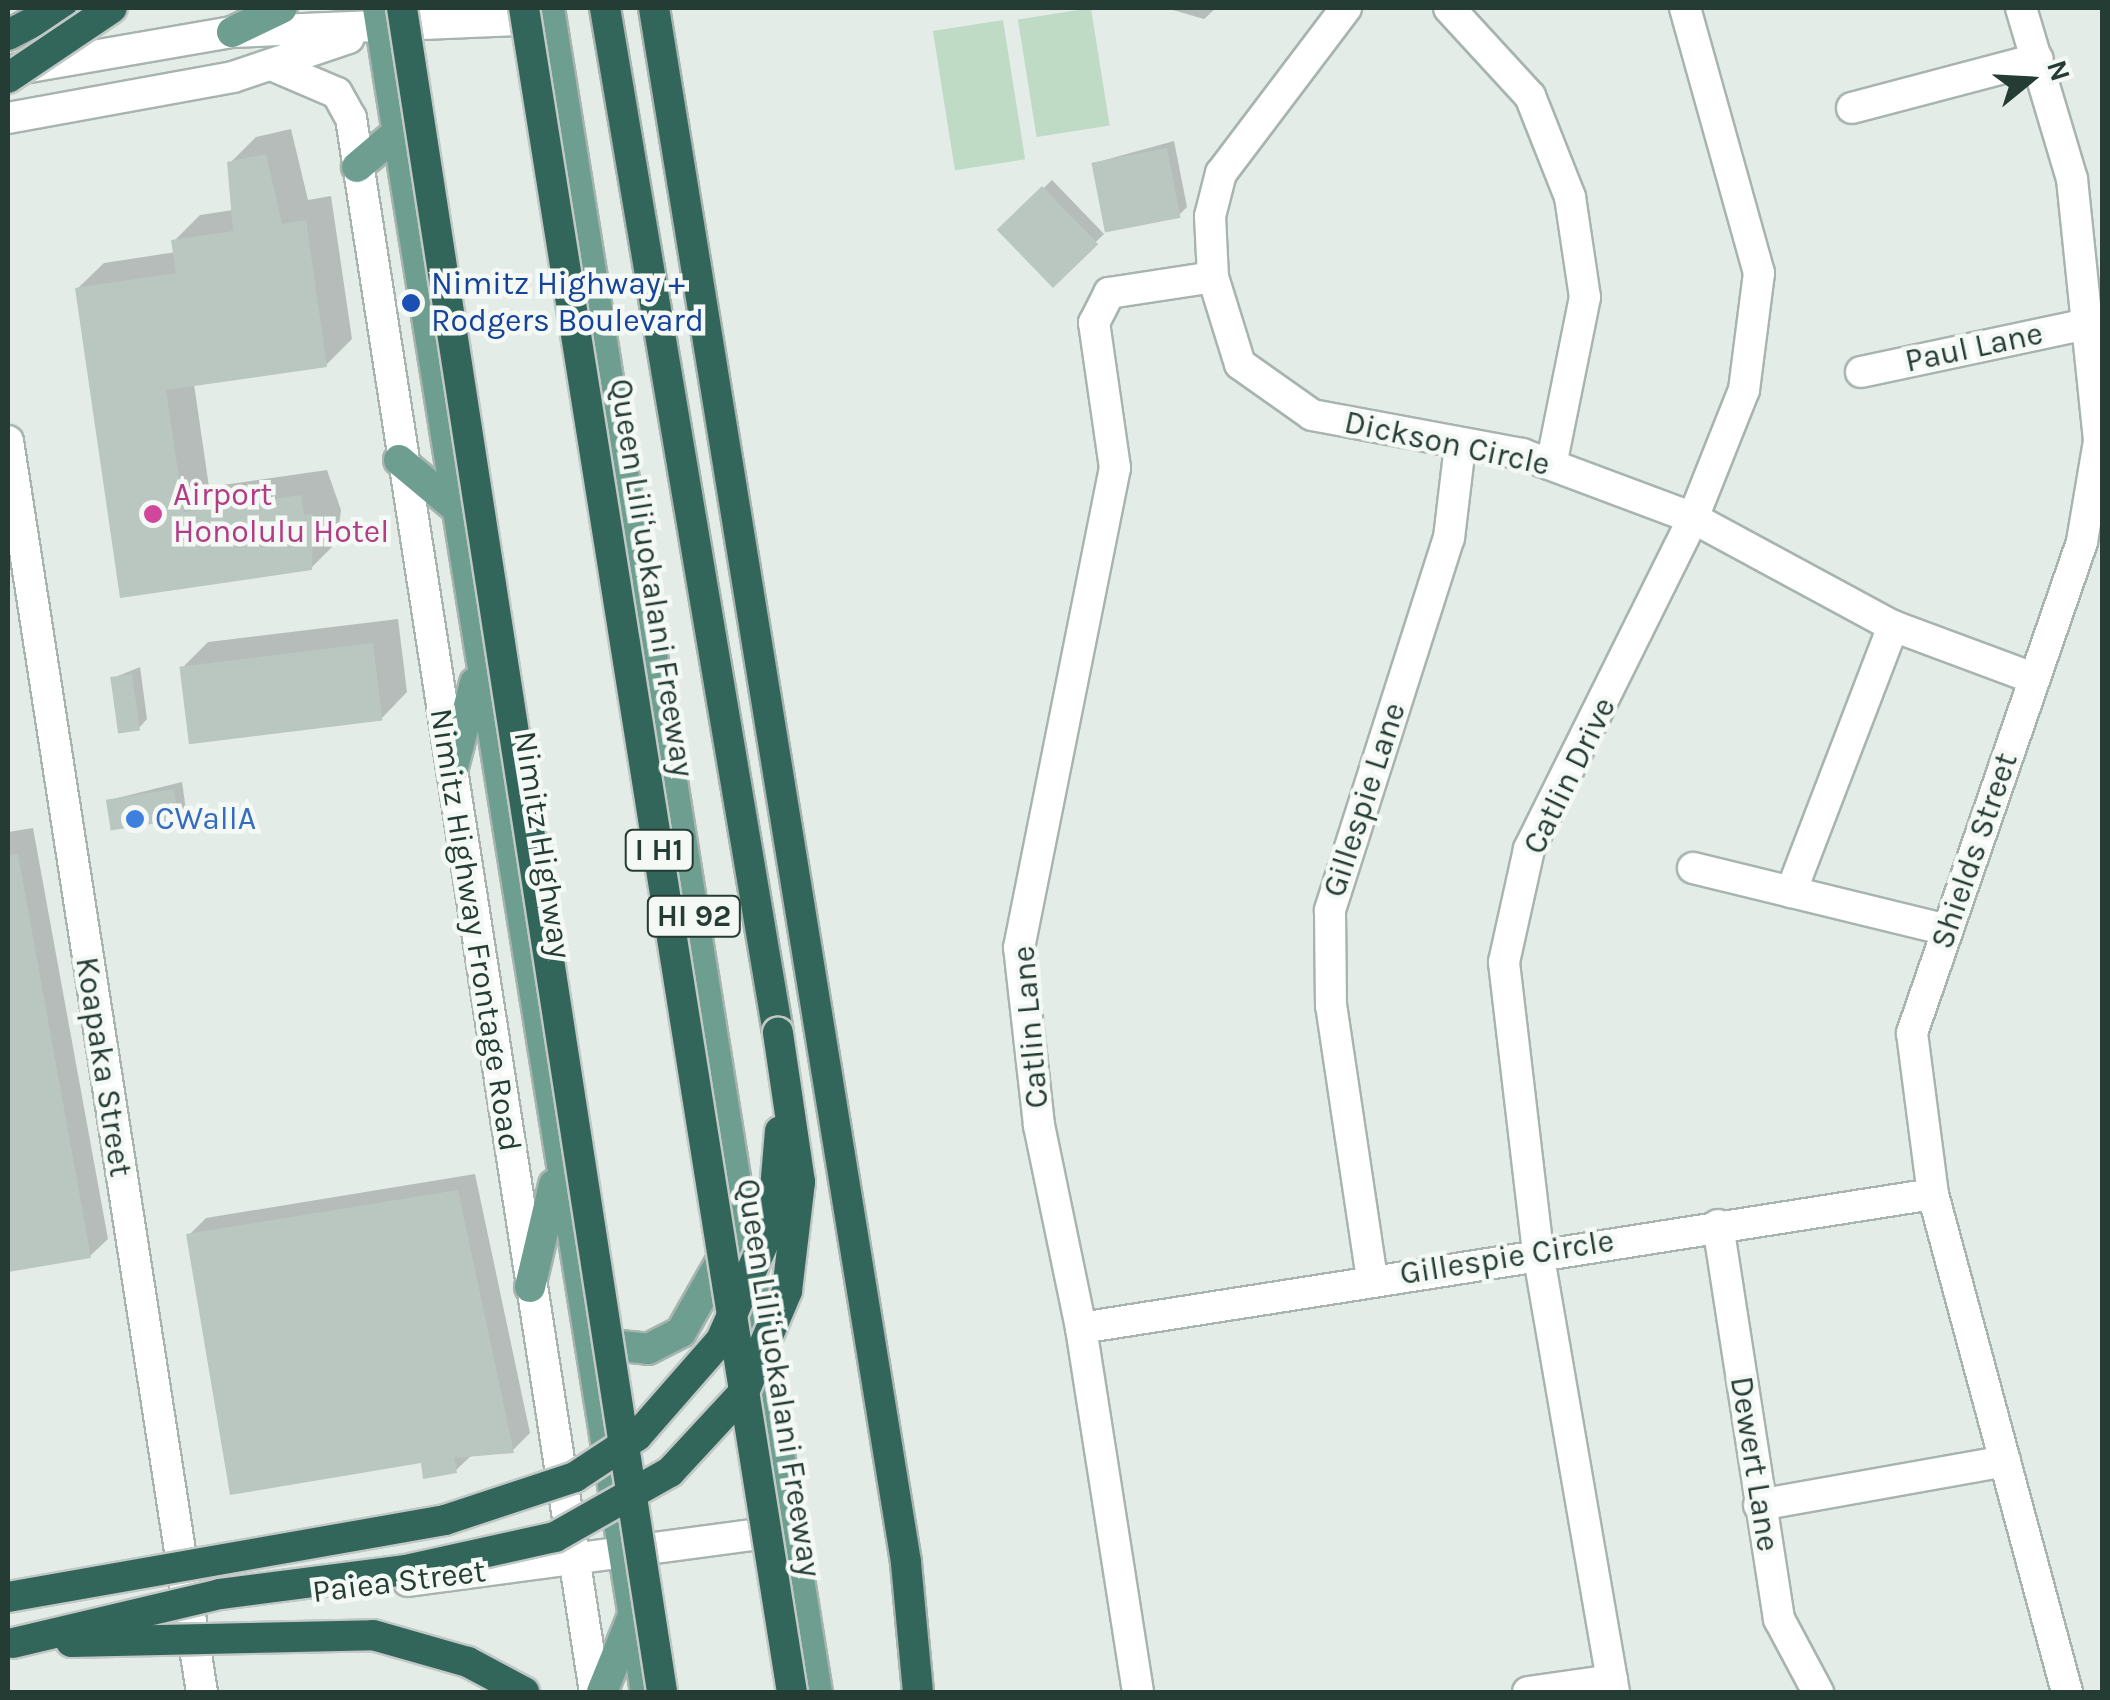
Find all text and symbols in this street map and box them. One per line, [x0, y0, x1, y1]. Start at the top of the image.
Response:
north arrow [1980, 30, 2080, 130]
text: N [2040, 56, 2078, 85]
place label: Nimitz Highway + Rodgers Boulevard [431, 266, 704, 341]
marker: Nimitz Highway + Rodgers Boulevard [400, 292, 422, 314]
street label: Paul Lane [1902, 315, 2046, 381]
street label: Queen Liliʻuokalani Freeway [601, 376, 701, 780]
street label: Dickson Circle [1341, 403, 1553, 485]
place label: Airport Honolulu Hotel [173, 477, 389, 552]
marker: Airport Honolulu Hotel [142, 503, 164, 525]
street label: Catlin Drive [1516, 691, 1624, 861]
street label: Gillespie Lane [1316, 698, 1414, 902]
street label: Nimitz Highway Frontage Road [421, 706, 529, 1154]
street label: Nimitz Highway [505, 729, 579, 961]
street label: Shields Street [1924, 748, 2026, 954]
place label: CWallA [155, 800, 256, 838]
marker: CWallA [124, 808, 146, 830]
road number: I H1 [624, 825, 694, 875]
road number: HI 92 [646, 891, 742, 941]
street label: Catlin Lane [1005, 944, 1057, 1110]
street label: Koapaka Street [67, 954, 139, 1180]
street label: Queen Liliʻuokalani Freeway [728, 1176, 828, 1580]
street label: Gillespie Circle [1397, 1222, 1617, 1294]
street label: Dewert Lane [1721, 1374, 1787, 1554]
street label: Paiea Street [310, 1552, 488, 1612]

